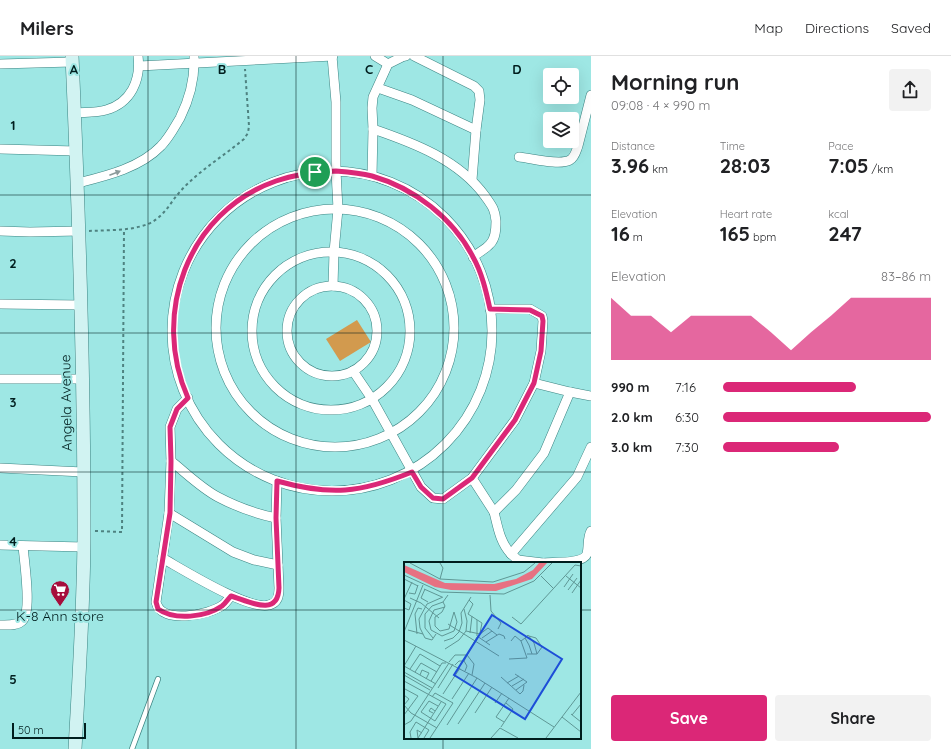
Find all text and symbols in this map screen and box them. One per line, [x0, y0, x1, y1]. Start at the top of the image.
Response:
text: Milers [20, 16, 74, 40]
text: Map [754, 19, 783, 37]
text: Directions [805, 19, 869, 37]
text: Saved [891, 19, 931, 37]
text: A [70, 61, 79, 77]
text: B [218, 61, 226, 77]
text: C [365, 61, 373, 77]
text: D [512, 61, 522, 77]
map controls [543, 68, 579, 148]
button: locate [543, 68, 579, 104]
text: Morning run [611, 68, 739, 96]
button: share [889, 69, 931, 111]
text: 09:08 · 4 × 990 m [611, 97, 710, 113]
button: layers [543, 112, 579, 148]
text: 1 [10, 117, 16, 133]
text: Distance [611, 139, 655, 153]
text: Time [720, 139, 745, 153]
text: Pace [828, 139, 853, 153]
text: 3.96 [611, 153, 649, 178]
text: 28:03 [720, 153, 770, 178]
text: 7:05 [828, 153, 869, 178]
pin [298, 155, 332, 189]
icon: arrive [304, 161, 326, 183]
text: km [649, 162, 668, 176]
text: /km [869, 162, 893, 176]
one-way arrow [110, 169, 122, 175]
text: Elevation [611, 207, 657, 221]
text: Heart rate [720, 207, 772, 221]
text: kcal [828, 207, 849, 221]
text: 16 [611, 221, 630, 246]
text: 165 [720, 221, 750, 246]
text: 247 [828, 221, 862, 246]
text: m [630, 230, 643, 244]
text: bpm [750, 230, 776, 244]
text: 2 [9, 255, 17, 271]
text: Elevation [611, 268, 666, 284]
text: 83–86 m [881, 268, 931, 284]
street label: Angela Avenue [56, 354, 76, 452]
text: 990 m [611, 379, 649, 395]
text: 7:16 [675, 379, 696, 395]
text: 3 [10, 394, 17, 410]
text: 2.0 km [611, 409, 653, 425]
text: 6:30 [675, 409, 699, 425]
text: 3.0 km [611, 439, 652, 455]
text: 7:30 [675, 439, 699, 455]
text: 4 [9, 533, 17, 549]
inset map [404, 562, 581, 739]
supermarket icon: K-8 Ann store [49, 579, 71, 607]
place label: K-8 Ann store [16, 607, 104, 625]
text: 5 [9, 671, 17, 687]
button: Save [611, 695, 767, 741]
button: Share [775, 695, 931, 741]
scale bar [12, 721, 86, 740]
text: 50 m [18, 723, 44, 737]

